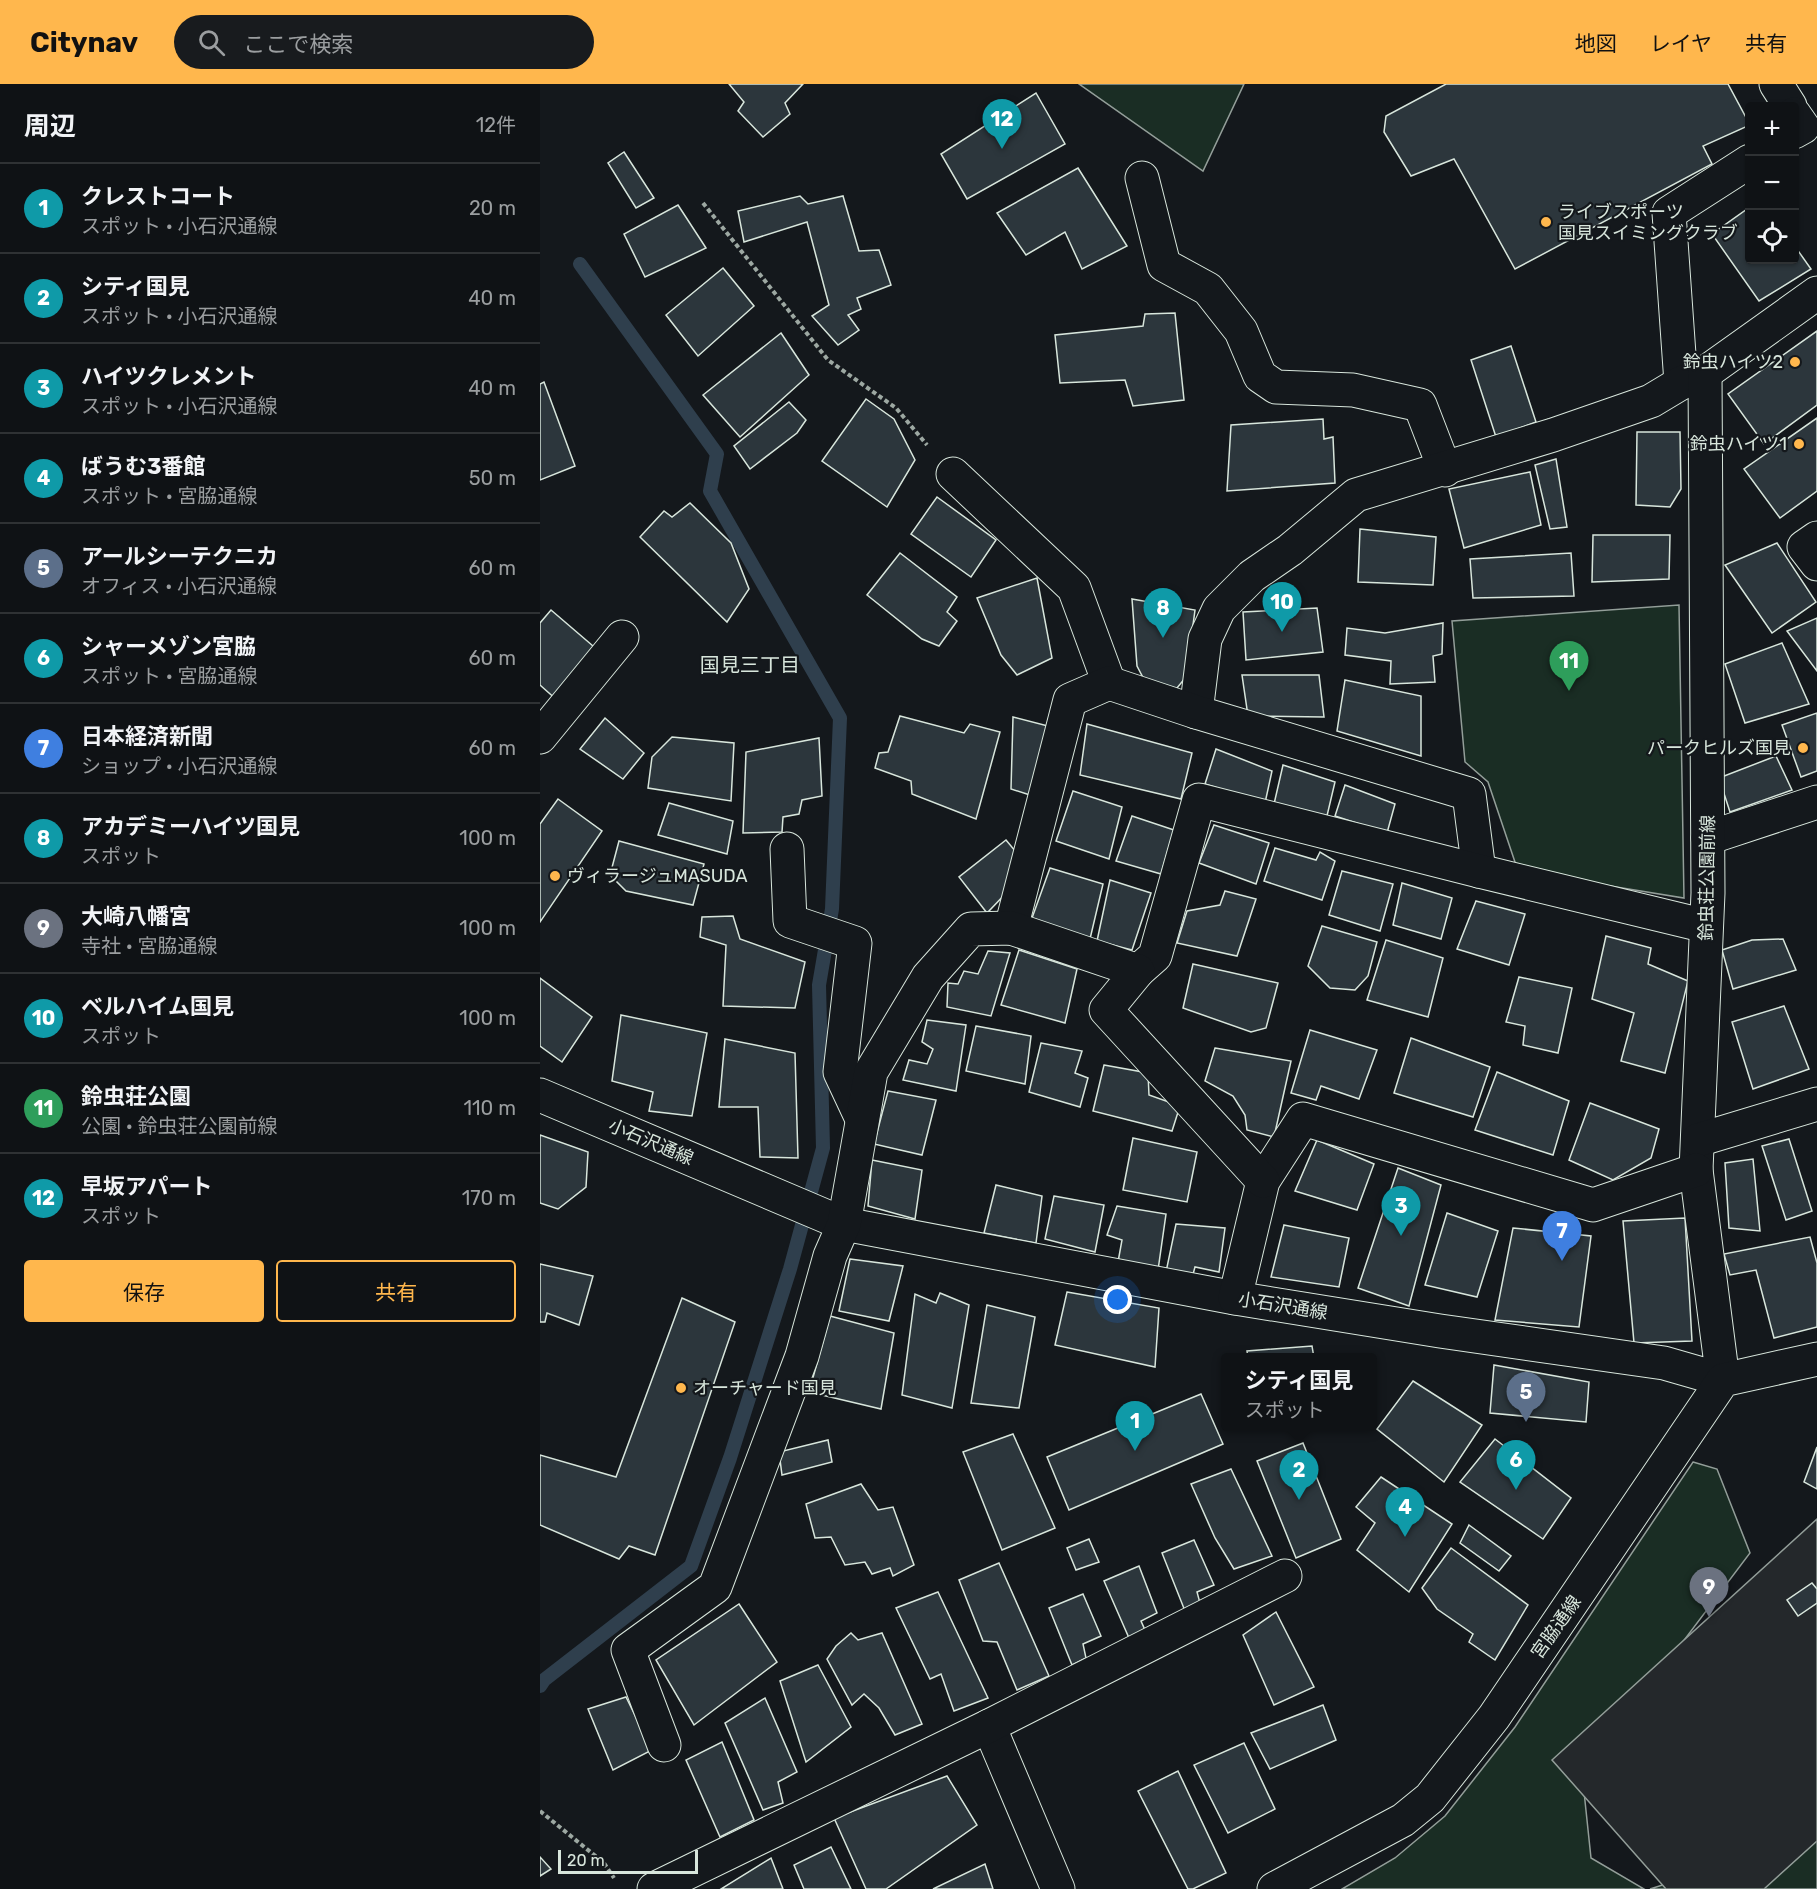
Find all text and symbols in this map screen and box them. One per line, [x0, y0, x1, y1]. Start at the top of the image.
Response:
search box [174, 15, 594, 69]
text: Citynav [30, 26, 138, 59]
icon: search [195, 26, 228, 59]
text: ここで検索 [243, 31, 353, 58]
text: 地図 [1575, 31, 1617, 56]
text: レイヤ [1650, 31, 1712, 56]
text: 共有 [1745, 31, 1787, 56]
pin: 12 [982, 100, 1022, 149]
map controls [1745, 102, 1799, 264]
button: + [1745, 102, 1799, 156]
text: 周辺 [24, 111, 76, 142]
text: 12件 [476, 113, 516, 137]
button: − [1745, 156, 1799, 210]
text: クレストコート [81, 183, 235, 210]
text: 1 [39, 196, 48, 220]
text: 20 m [469, 196, 516, 220]
place label: ライブスポーツ 国見スイミングクラブ [1558, 201, 1738, 244]
button: locate [1745, 210, 1799, 264]
text: スポット · 小石沢通線 [81, 214, 277, 238]
marker: ライブスポーツ 国見スイミングクラブ [1539, 215, 1553, 229]
text: シティ国見 [81, 273, 190, 300]
text: 2 [37, 286, 50, 310]
text: 40 m [468, 286, 516, 310]
text: スポット · 小石沢通線 [81, 304, 277, 328]
place label: 鈴虫ハイツ2 [1683, 351, 1783, 373]
marker: 鈴虫ハイツ2 [1788, 355, 1802, 369]
text: ハイツクレメント [81, 363, 257, 390]
text: 3 [37, 376, 50, 400]
text: 40 m [468, 376, 516, 400]
text: スポット · 小石沢通線 [81, 394, 277, 418]
place label: 鈴虫ハイツ1 [1690, 433, 1787, 455]
marker: 鈴虫ハイツ1 [1792, 437, 1806, 451]
text: ばうむ3番館 [81, 453, 206, 480]
text: 4 [37, 466, 50, 490]
text: 50 m [469, 466, 516, 490]
text: スポット · 宮脇通線 [81, 484, 257, 508]
text: アールシーテクニカ [81, 543, 278, 570]
text: 5 [37, 556, 50, 580]
text: 60 m [469, 556, 516, 580]
text: オフィス · 小石沢通線 [81, 574, 277, 598]
pin: 10 [1262, 582, 1302, 632]
pin: 8 [1144, 588, 1182, 638]
text: シャーメゾン宮脇 [81, 633, 256, 660]
pin: 11 [1550, 642, 1588, 691]
text: 6 [37, 646, 50, 670]
text: 60 m [469, 646, 516, 670]
district label: 国見三丁目 [700, 653, 800, 677]
text: スポット · 宮脇通線 [81, 664, 257, 688]
text: 日本経済新聞 [81, 723, 213, 750]
text: 7 [38, 736, 49, 760]
text: 60 m [469, 736, 516, 760]
place label: パークヒルズ国見 [1647, 737, 1791, 759]
marker: パークヒルズ国見 [1796, 741, 1810, 755]
text: ショップ · 小石沢通線 [81, 754, 277, 778]
text: アカデミーハイツ国見 [81, 813, 300, 840]
street label: 鈴虫荘公園前線 [1695, 815, 1719, 941]
text: 8 [37, 826, 50, 850]
text: 100 m [459, 826, 516, 850]
text: スポット [81, 844, 161, 868]
place label: ヴィラージュMASUDA [567, 865, 748, 887]
marker: ヴィラージュMASUDA [548, 869, 562, 883]
text: 大崎八幡宮 [81, 903, 191, 930]
text: 9 [37, 916, 50, 940]
text: 100 m [459, 916, 516, 940]
text: 寺社 · 宮脇通線 [81, 934, 217, 958]
text: ベルハイム国見 [81, 993, 234, 1020]
text: 10 [32, 1006, 55, 1030]
text: 100 m [459, 1006, 516, 1030]
text: スポット [81, 1024, 161, 1048]
text: 鈴虫荘公園 [81, 1083, 191, 1110]
text: 11 [34, 1096, 53, 1120]
text: 110 m [464, 1096, 516, 1120]
text: 公園 · 鈴虫荘公園前線 [81, 1114, 277, 1138]
street label: 小石沢通線 [605, 1114, 697, 1170]
text: 早坂アパート [81, 1173, 213, 1200]
text: 12 [32, 1186, 55, 1210]
text: 170 m [462, 1186, 516, 1210]
pin: 3 [1382, 1186, 1420, 1236]
text: スポット [81, 1204, 161, 1228]
pin: 7 [1542, 1212, 1582, 1261]
button: 保存 [24, 1260, 264, 1322]
button: 共有 [276, 1260, 516, 1322]
your location [1103, 1285, 1132, 1314]
street label: 小石沢通線 [1237, 1288, 1329, 1324]
popup [1221, 1353, 1377, 1431]
text: シティ国見 [1245, 1367, 1353, 1394]
pin: 5 [1506, 1372, 1546, 1422]
place label: オーチャード国見 [693, 1377, 837, 1399]
marker: オーチャード国見 [674, 1381, 688, 1395]
text: スポット [1245, 1398, 1325, 1422]
pin: 1 [1116, 1402, 1154, 1451]
pin: 6 [1496, 1440, 1536, 1490]
pin: 2 [1280, 1450, 1318, 1500]
pin: 4 [1386, 1488, 1424, 1537]
pin: 9 [1690, 1568, 1728, 1617]
street label: 宮脇通線 [1526, 1591, 1586, 1663]
scale bar [558, 1847, 698, 1874]
text: 20 m [567, 1851, 605, 1870]

